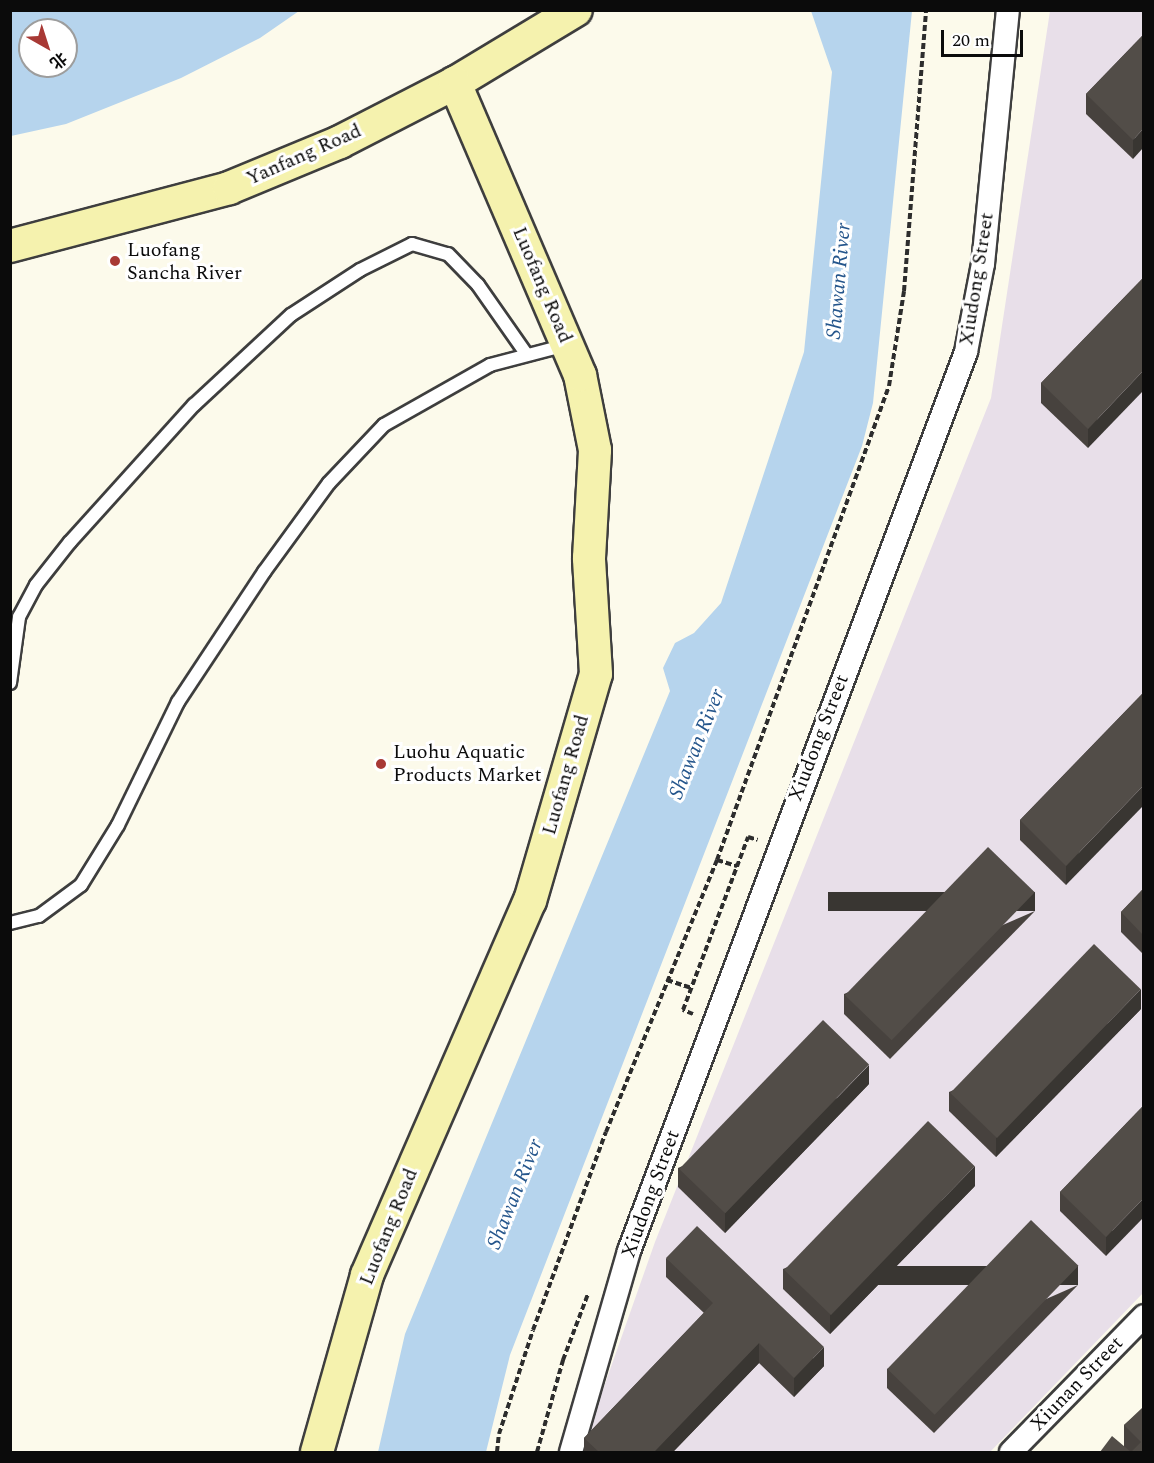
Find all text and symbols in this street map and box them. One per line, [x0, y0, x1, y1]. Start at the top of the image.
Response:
north arrow [18, 18, 78, 78]
scale bar [944, 18, 1026, 56]
text: 20 m [952, 27, 990, 54]
text: 北 [44, 46, 72, 75]
street label: Yanfang Road [243, 119, 365, 191]
street label: Xiudong Street [955, 211, 999, 347]
water label: Shawan River [821, 222, 857, 340]
street label: Luofang Road [507, 223, 577, 347]
place label: Luofang Sancha River [127, 238, 242, 285]
marker: Luofang Sancha River [108, 254, 122, 268]
street label: Xiudong Street [784, 671, 854, 805]
water label: Shawan River [664, 685, 730, 803]
street label: Luofang Road [537, 712, 595, 838]
place label: Luohu Aquatic Products Market [393, 740, 542, 787]
marker: Luohu Aquatic Products Market [374, 757, 388, 771]
street label: Xiudong Street [617, 1127, 685, 1261]
water label: Shawan River [482, 1135, 548, 1253]
street label: Luofang Road [355, 1165, 423, 1289]
street label: Xiunan Street [1026, 1332, 1128, 1436]

